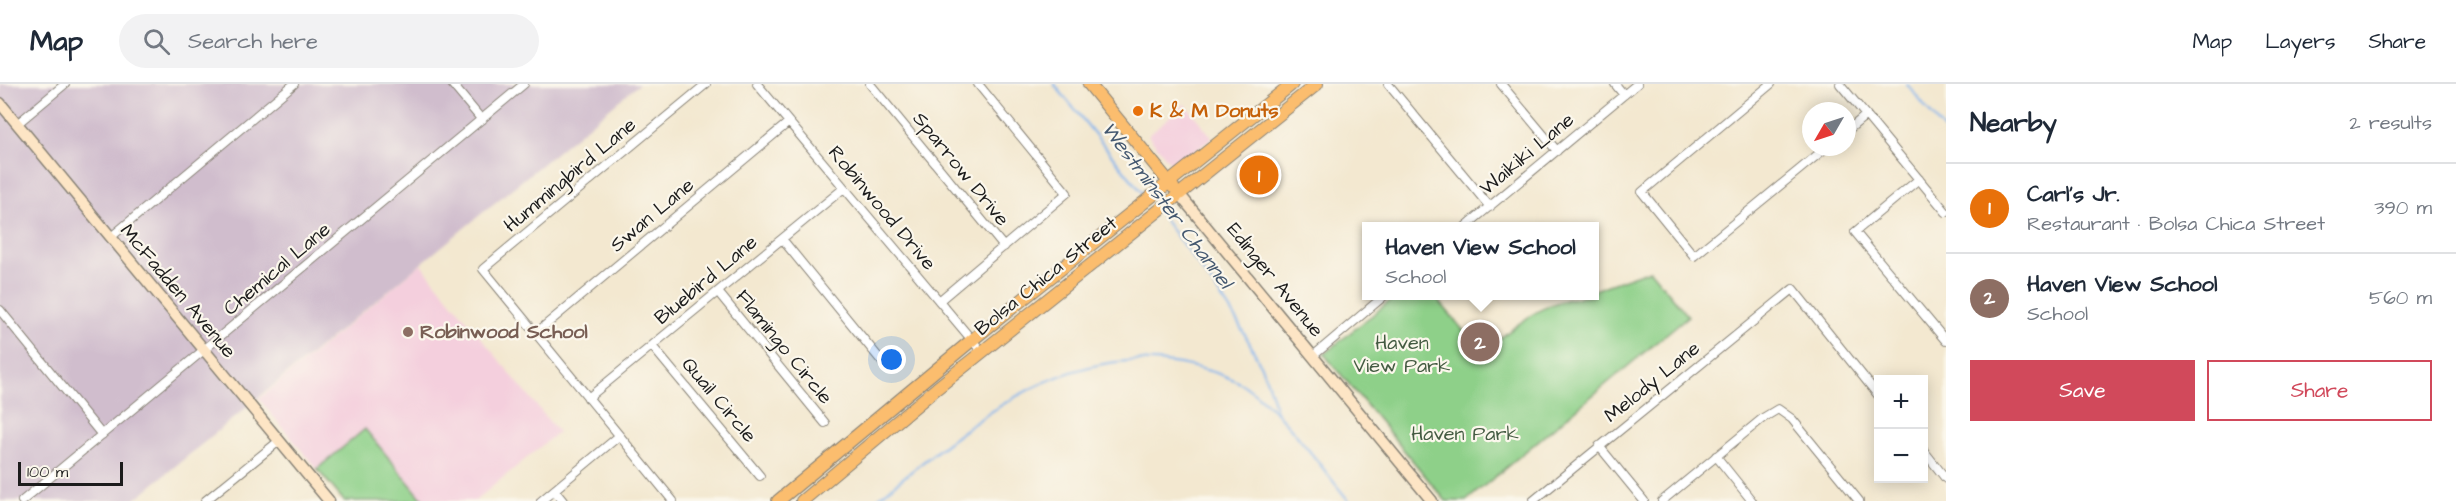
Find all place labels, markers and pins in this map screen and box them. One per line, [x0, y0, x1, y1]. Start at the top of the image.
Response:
place label: K & M Donuts [1150, 97, 1279, 125]
marker: K & M Donuts [1131, 104, 1145, 118]
pin: 1 [1240, 152, 1278, 197]
place label: Robinwood School [420, 318, 588, 346]
pin: 2 [1460, 320, 1500, 364]
marker: Robinwood School [401, 325, 415, 339]

